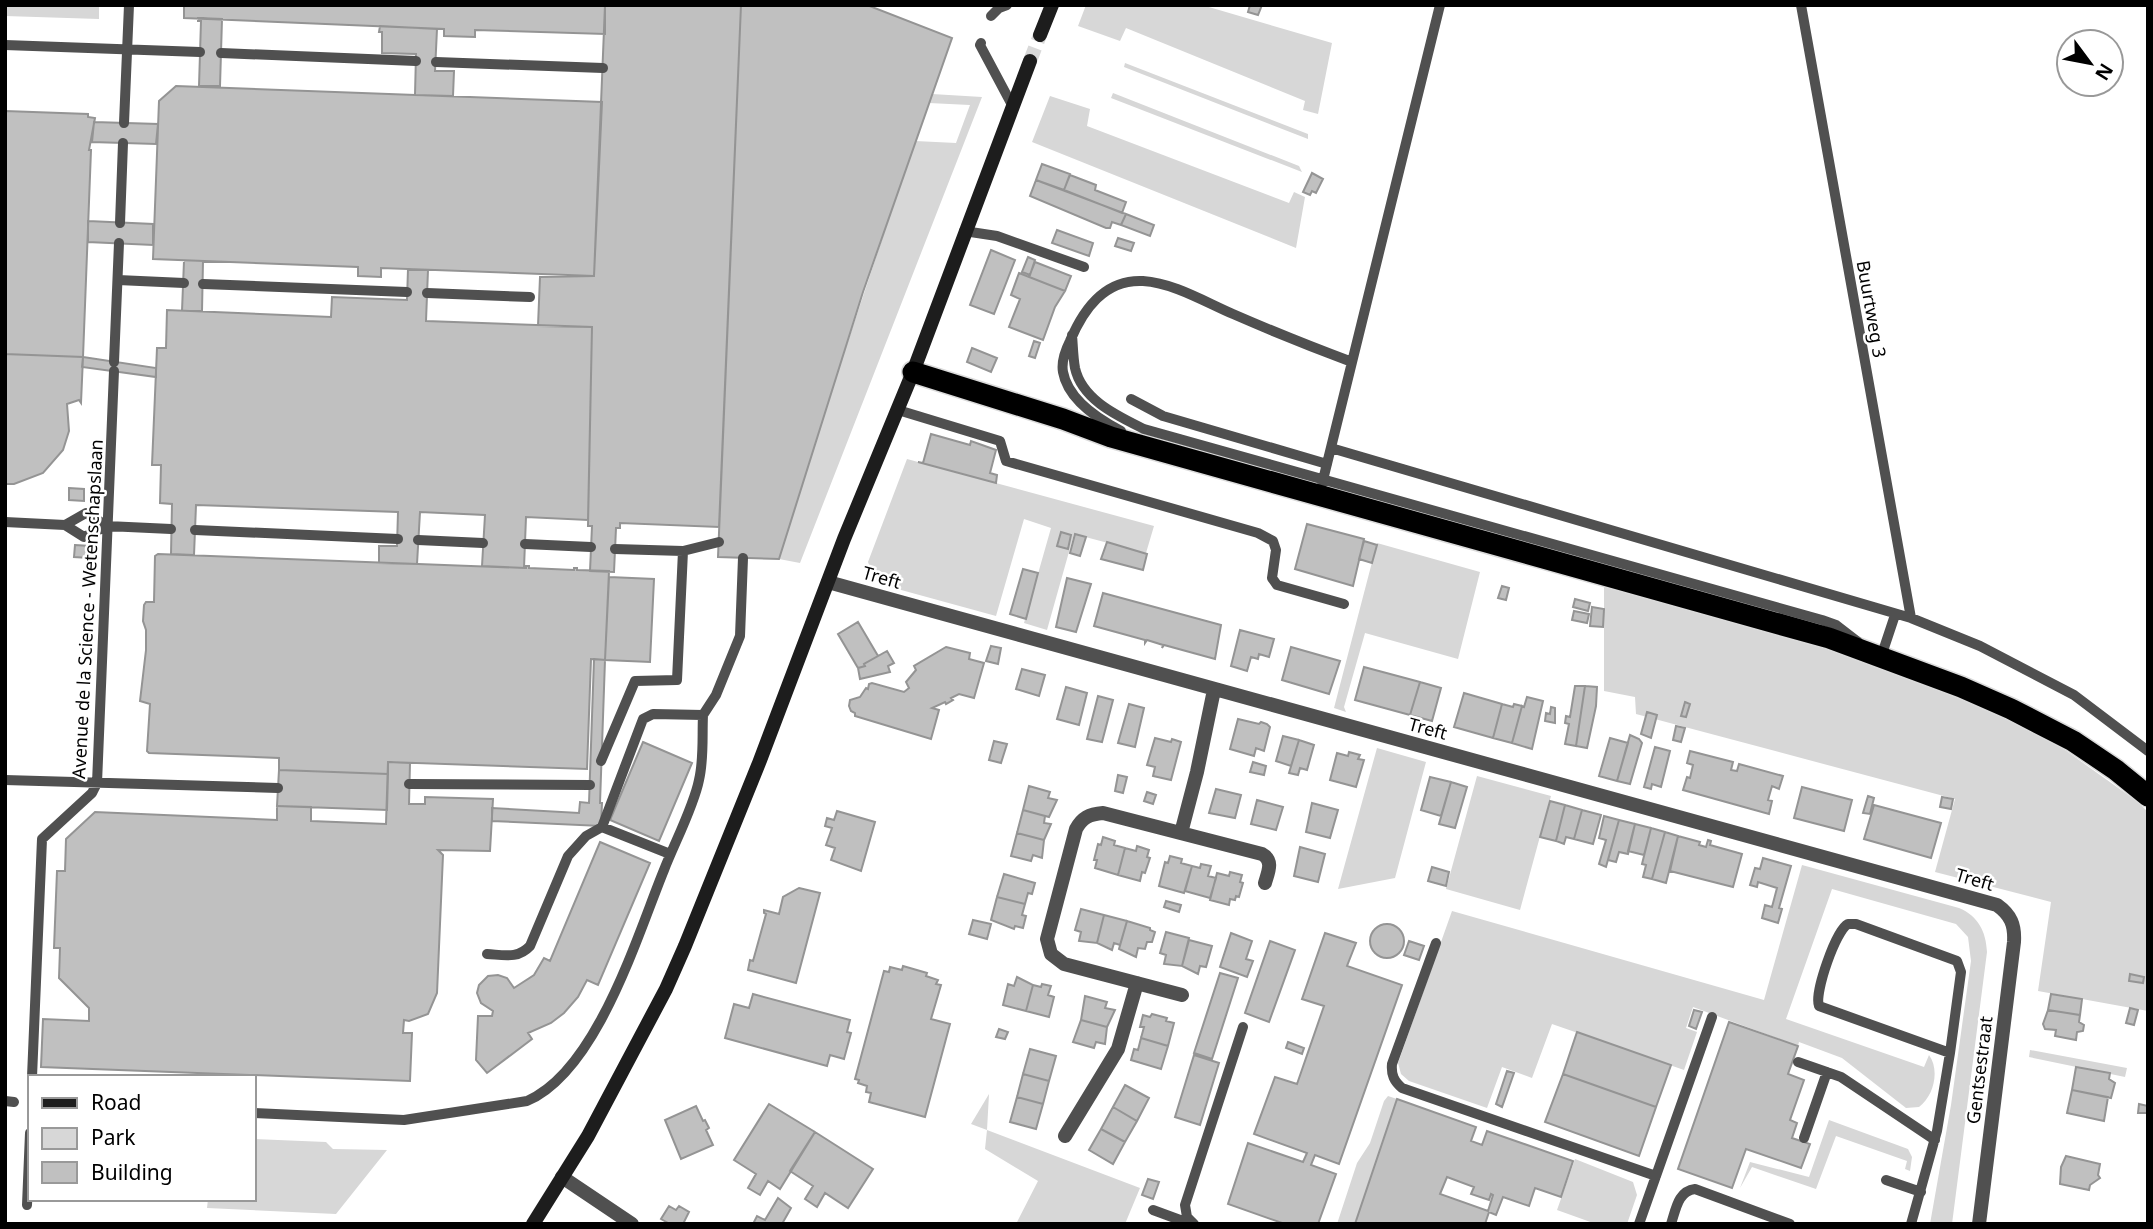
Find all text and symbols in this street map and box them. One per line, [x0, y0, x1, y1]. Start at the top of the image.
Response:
north arrow [2055, 28, 2125, 98]
text: N [2089, 59, 2120, 85]
street label: Buurtweg 3 [1852, 259, 1892, 359]
street label: Avenue de la Science - Wetenschapslaan [66, 439, 108, 779]
street label: Treft [860, 560, 905, 594]
street label: Treft [1406, 711, 1450, 745]
street label: Treft [1953, 862, 1998, 896]
street label: Gentsestraat [1960, 1014, 1998, 1125]
legend [28, 1075, 256, 1201]
text: Road [91, 1088, 141, 1116]
text: Park [91, 1123, 136, 1151]
text: Building [91, 1158, 173, 1186]

